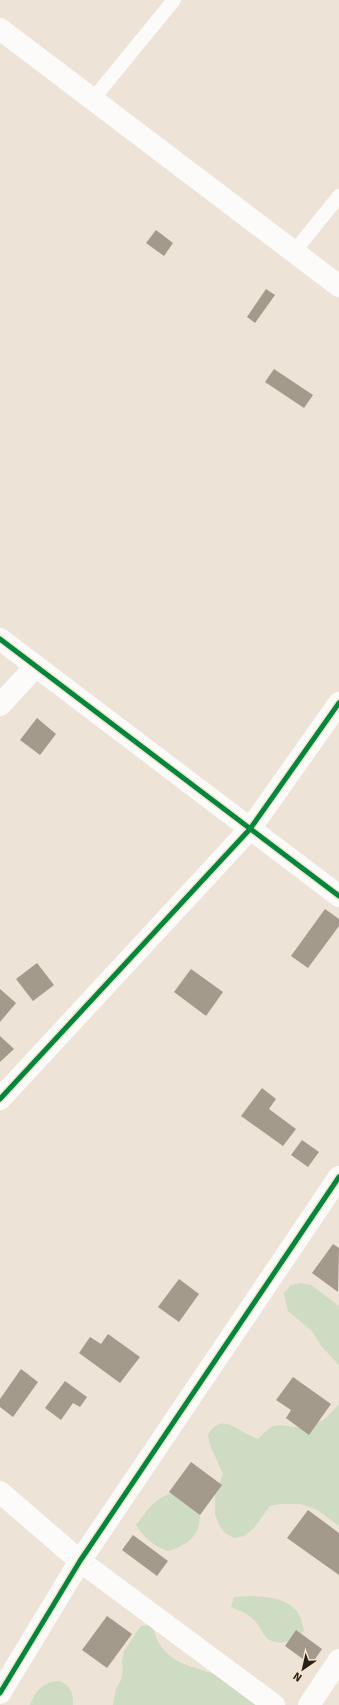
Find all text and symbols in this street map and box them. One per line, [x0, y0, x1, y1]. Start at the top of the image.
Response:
north arrow [283, 1649, 323, 1689]
text: N [291, 1669, 304, 1684]

